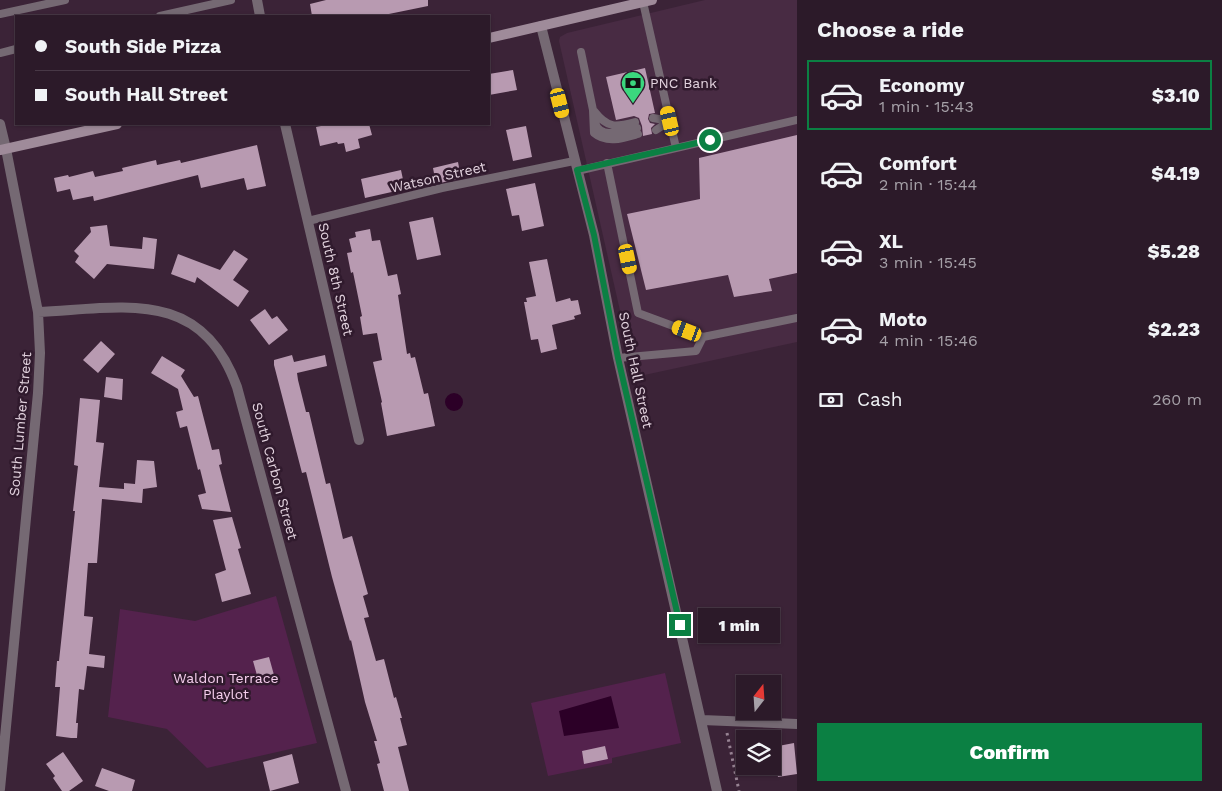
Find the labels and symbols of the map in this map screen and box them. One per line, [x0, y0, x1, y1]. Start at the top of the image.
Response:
bank icon: PNC Bank [620, 70, 646, 104]
place label: PNC Bank [650, 75, 717, 91]
car [549, 87, 570, 119]
car [659, 105, 680, 137]
route start [699, 129, 721, 151]
street label: Watson Street [389, 158, 488, 196]
street label: South 8th Street [315, 221, 357, 337]
car [617, 243, 638, 275]
street label: South Hall Street [616, 310, 656, 430]
car [670, 319, 703, 343]
street label: South Lumber Street [6, 351, 34, 497]
street label: South Carbon Street [249, 401, 301, 541]
callout: 1 min [698, 608, 780, 642]
route end [669, 614, 691, 636]
park label: Waldon Terrace Playlot [173, 670, 279, 702]
north arrow [736, 675, 781, 720]

